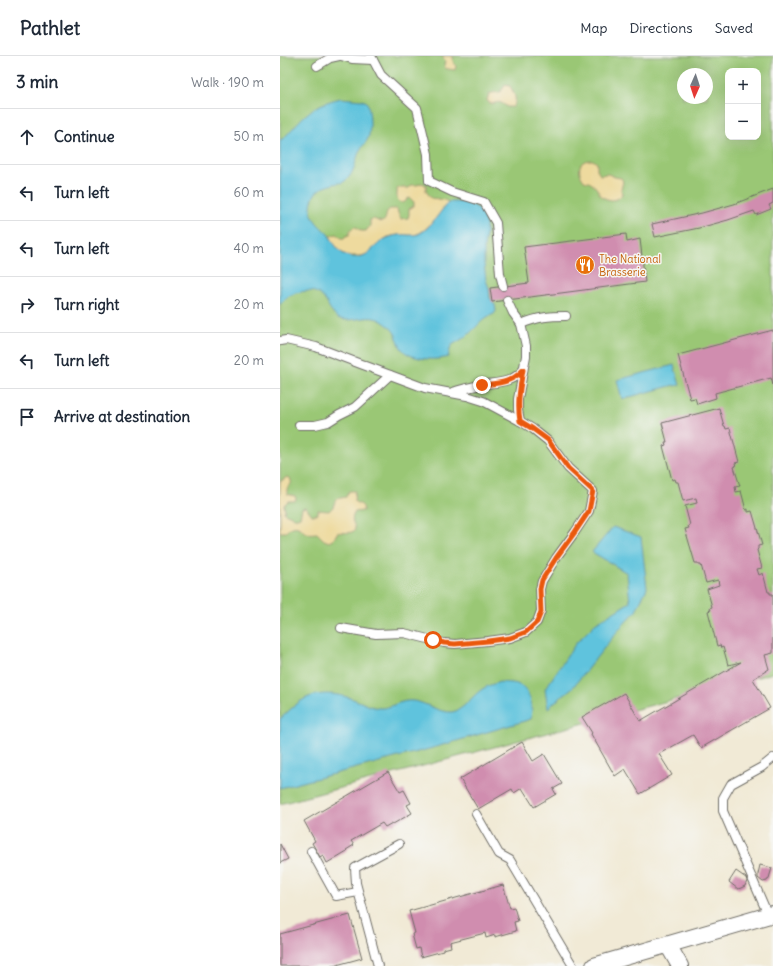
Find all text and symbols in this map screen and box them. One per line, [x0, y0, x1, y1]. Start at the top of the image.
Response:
text: Pathlet [20, 16, 80, 40]
text: Map [580, 19, 607, 37]
text: Directions [629, 19, 693, 37]
text: Saved [715, 19, 753, 37]
north arrow [677, 68, 713, 104]
map controls [725, 68, 761, 140]
button: + [725, 68, 761, 104]
text: 3 min [16, 71, 58, 93]
text: Walk · 190 m [191, 74, 264, 91]
button: − [725, 104, 761, 140]
icon: ahead [16, 126, 38, 148]
text: Continue [54, 127, 115, 146]
text: 50 m [233, 128, 264, 145]
icon: left [16, 182, 38, 204]
text: Turn left [54, 183, 109, 202]
text: 60 m [233, 184, 264, 201]
icon: left [16, 238, 38, 260]
text: Turn left [54, 239, 109, 258]
text: 40 m [233, 240, 264, 257]
place label: The National Brasserie [599, 252, 661, 279]
restaurant icon: The National Brasserie [574, 254, 596, 276]
icon: right [16, 294, 38, 316]
text: Turn right [54, 295, 119, 314]
text: 20 m [234, 296, 264, 313]
icon: left [16, 350, 38, 372]
text: Turn left [54, 351, 109, 370]
text: 20 m [234, 352, 264, 369]
route end [473, 376, 491, 394]
icon: arrive [16, 406, 38, 428]
text: Arrive at destination [54, 407, 190, 426]
route start [424, 631, 442, 649]

